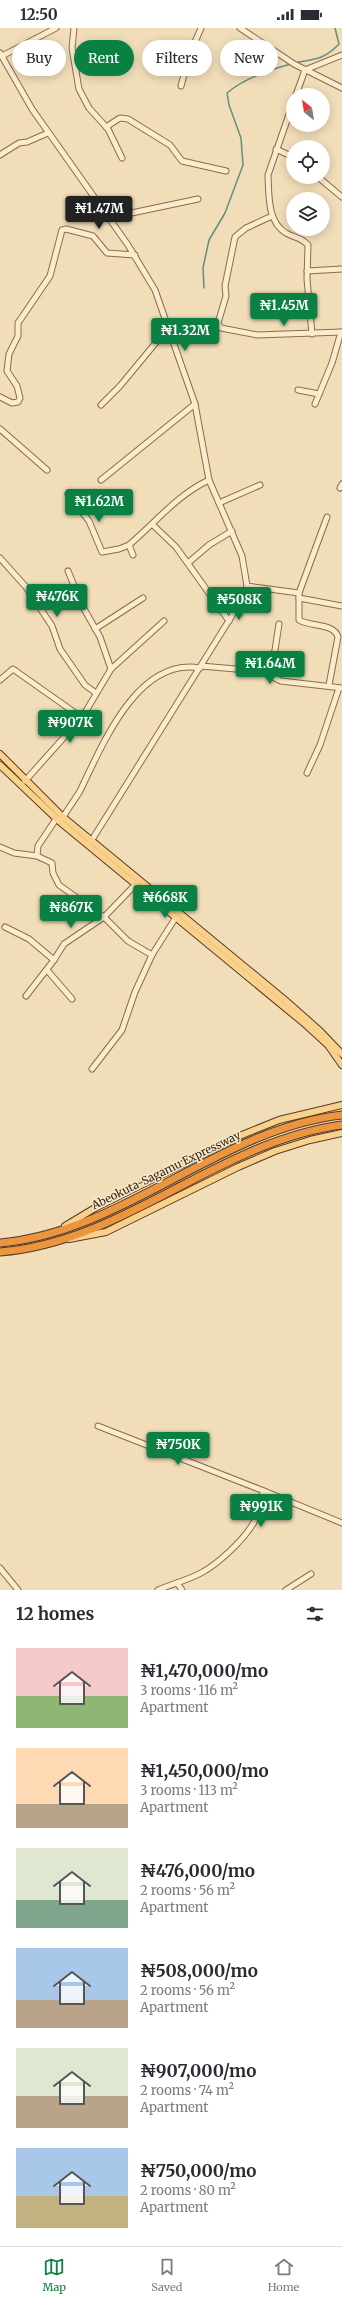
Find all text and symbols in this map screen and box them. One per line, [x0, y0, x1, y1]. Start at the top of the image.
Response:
text: 12:50 [20, 5, 58, 24]
chip: Buy [12, 40, 66, 76]
chip: Rent [74, 40, 134, 76]
chip: Filters [142, 40, 212, 76]
chip: New [220, 40, 278, 76]
north arrow [286, 88, 330, 132]
map controls [286, 88, 330, 236]
button: locate [286, 140, 330, 184]
button: layers [286, 192, 330, 236]
pin: ₦1.47M [66, 196, 132, 230]
text: ₦1.47M [74, 200, 124, 217]
pin: ₦1.45M [251, 293, 317, 327]
text: ₦1.45M [259, 297, 309, 314]
pin: ₦1.32M [152, 318, 218, 352]
text: ₦1.32M [160, 322, 210, 339]
pin: ₦1.62M [66, 489, 132, 523]
text: ₦1.62M [74, 493, 124, 510]
pin: ₦476K [29, 584, 85, 618]
pin: ₦508K [211, 587, 267, 621]
text: ₦476K [35, 588, 79, 605]
text: ₦508K [216, 591, 262, 608]
pin: ₦1.64M [237, 651, 303, 685]
text: ₦1.64M [245, 655, 295, 672]
pin: ₦907K [42, 710, 98, 744]
text: ₦907K [47, 714, 93, 731]
pin: ₦668K [137, 885, 193, 919]
text: ₦668K [142, 889, 188, 906]
pin: ₦867K [43, 895, 99, 929]
text: ₦867K [49, 899, 93, 916]
street label: Abeokuta-Sagamu Expressway [88, 1128, 243, 1213]
pin: ₦750K [150, 1432, 206, 1466]
text: ₦750K [156, 1436, 200, 1453]
pin: ₦991K [233, 1494, 289, 1528]
text: ₦991K [239, 1498, 283, 1515]
text: 12 homes [16, 1603, 94, 1625]
icon: filters [304, 1603, 326, 1625]
text: ₦1,470,000/mo [140, 1660, 268, 1682]
icon: home [48, 1664, 96, 1712]
text: 3 rooms · 116 m² [140, 1682, 238, 1699]
text: Apartment [140, 1699, 208, 1716]
text: ₦1,450,000/mo [140, 1760, 269, 1782]
icon: home [48, 1764, 96, 1812]
text: 3 rooms · 113 m² [140, 1782, 238, 1799]
text: Apartment [140, 1799, 208, 1816]
text: ₦476,000/mo [140, 1860, 255, 1882]
icon: home [48, 1864, 96, 1912]
text: 2 rooms · 56 m² [140, 1882, 235, 1899]
text: Apartment [140, 1899, 208, 1916]
text: ₦508,000/mo [140, 1960, 258, 1982]
icon: home [48, 1964, 96, 2012]
text: 2 rooms · 56 m² [140, 1982, 235, 1999]
text: Apartment [140, 1999, 208, 2016]
text: ₦907,000/mo [140, 2060, 256, 2082]
icon: home [48, 2064, 96, 2112]
text: 2 rooms · 74 m² [140, 2082, 234, 2099]
text: Apartment [140, 2099, 208, 2116]
text: ₦750,000/mo [140, 2160, 256, 2182]
icon: home [48, 2164, 96, 2212]
text: 2 rooms · 80 m² [140, 2182, 236, 2199]
text: Apartment [140, 2199, 208, 2216]
tab: Map [43, 2256, 66, 2294]
tab: Saved [151, 2256, 182, 2294]
tab: Home [268, 2256, 299, 2294]

